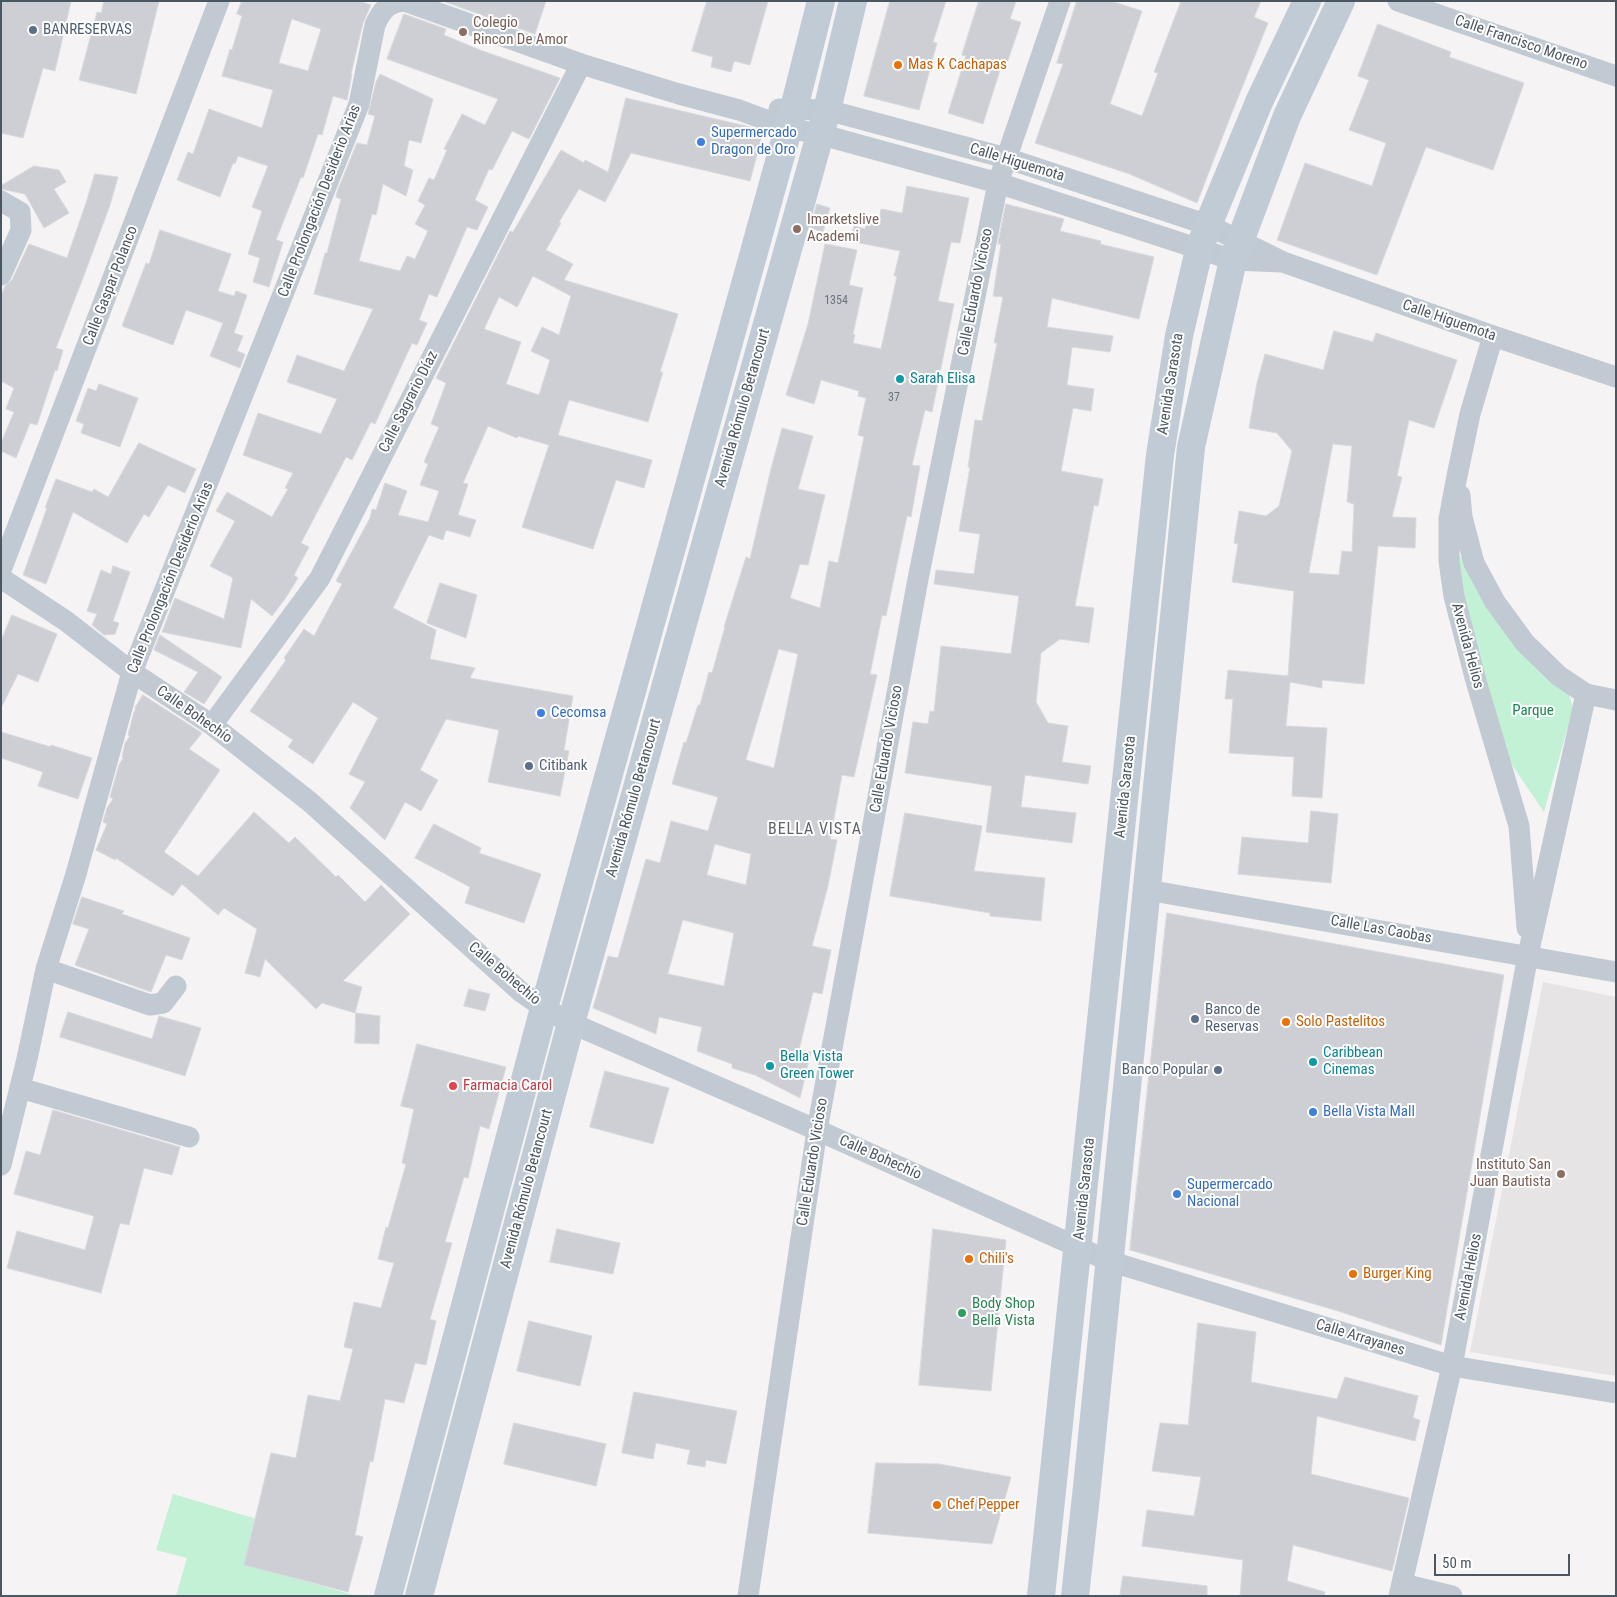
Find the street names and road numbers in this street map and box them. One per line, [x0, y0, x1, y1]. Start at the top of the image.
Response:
street label: Calle Francisco Moreno [1452, 12, 1590, 74]
street label: Calle Prolongación Desiderio Arias [275, 102, 365, 300]
street label: Calle Higuemota [968, 140, 1066, 186]
street label: Calle Gaspar Polanco [80, 224, 142, 348]
street label: Calle Eduardo Vicioso [955, 227, 997, 357]
street label: Calle Higuemota [1400, 297, 1498, 345]
street label: Avenida Rómulo Betancourt [712, 327, 774, 489]
street label: Avenida Sarasota [1154, 332, 1188, 436]
street label: Calle Sagrario Díaz [376, 348, 442, 456]
street label: Calle Prolongación Desiderio Arias [124, 480, 218, 676]
street label: Avenida Helios [1447, 601, 1487, 691]
street label: Calle Bohechío [153, 682, 235, 748]
street label: Calle Eduardo Vicioso [867, 684, 907, 814]
street label: Avenida Rómulo Betancourt [603, 717, 665, 879]
street label: Avenida Sarasota [1112, 735, 1140, 839]
street label: Calle Las Caobas [1329, 912, 1433, 948]
street label: Calle Bohechío [464, 939, 544, 1009]
street label: Calle Eduardo Vicioso [794, 1097, 832, 1227]
street label: Avenida Rómulo Betancourt [497, 1107, 557, 1271]
street label: Calle Bohechío [836, 1132, 924, 1184]
street label: Avenida Sarasota [1071, 1137, 1099, 1241]
street label: Avenida Helios [1452, 1232, 1486, 1322]
street label: Calle Arrayanes [1313, 1316, 1407, 1360]

